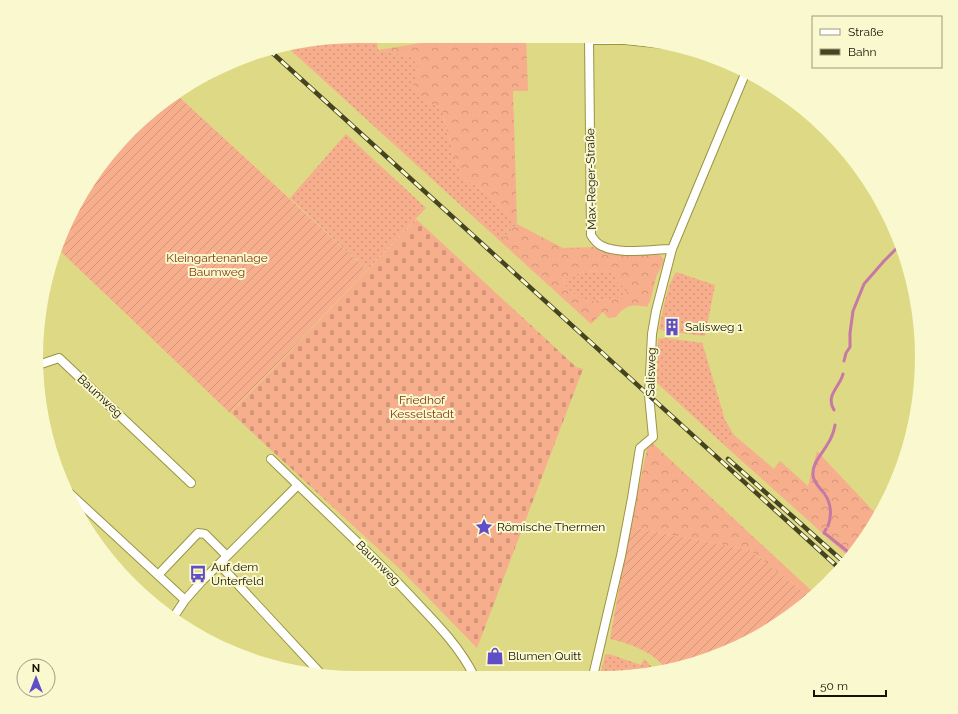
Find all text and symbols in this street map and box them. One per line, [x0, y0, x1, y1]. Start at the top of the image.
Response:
legend [812, 16, 942, 68]
text: Straße [848, 25, 884, 39]
text: Bahn [848, 45, 877, 59]
street label: Max-Reger-Straße [583, 128, 599, 230]
park label: Kleingartenanlage Baumweg [166, 251, 268, 279]
building icon: Salisweg 1 [662, 317, 682, 337]
place label: Salisweg 1 [685, 320, 743, 334]
street label: Salisweg [643, 347, 659, 397]
street label: Baumweg [75, 372, 125, 420]
park label: Friedhof Kesselstadt [390, 393, 454, 421]
place icon: Römische Thermen [474, 517, 494, 537]
place label: Römische Thermen [497, 520, 605, 534]
street label: Baumweg [353, 538, 403, 588]
place label: Auf dem Unterfeld [211, 560, 264, 588]
bus stop icon: Auf dem Unterfeld [188, 564, 208, 584]
shop icon: Blumen Quitt [485, 646, 505, 666]
place label: Blumen Quitt [508, 649, 581, 663]
north arrow [16, 658, 56, 698]
text: N [32, 662, 40, 675]
scale bar [814, 672, 886, 698]
text: 50 m [820, 679, 848, 693]

